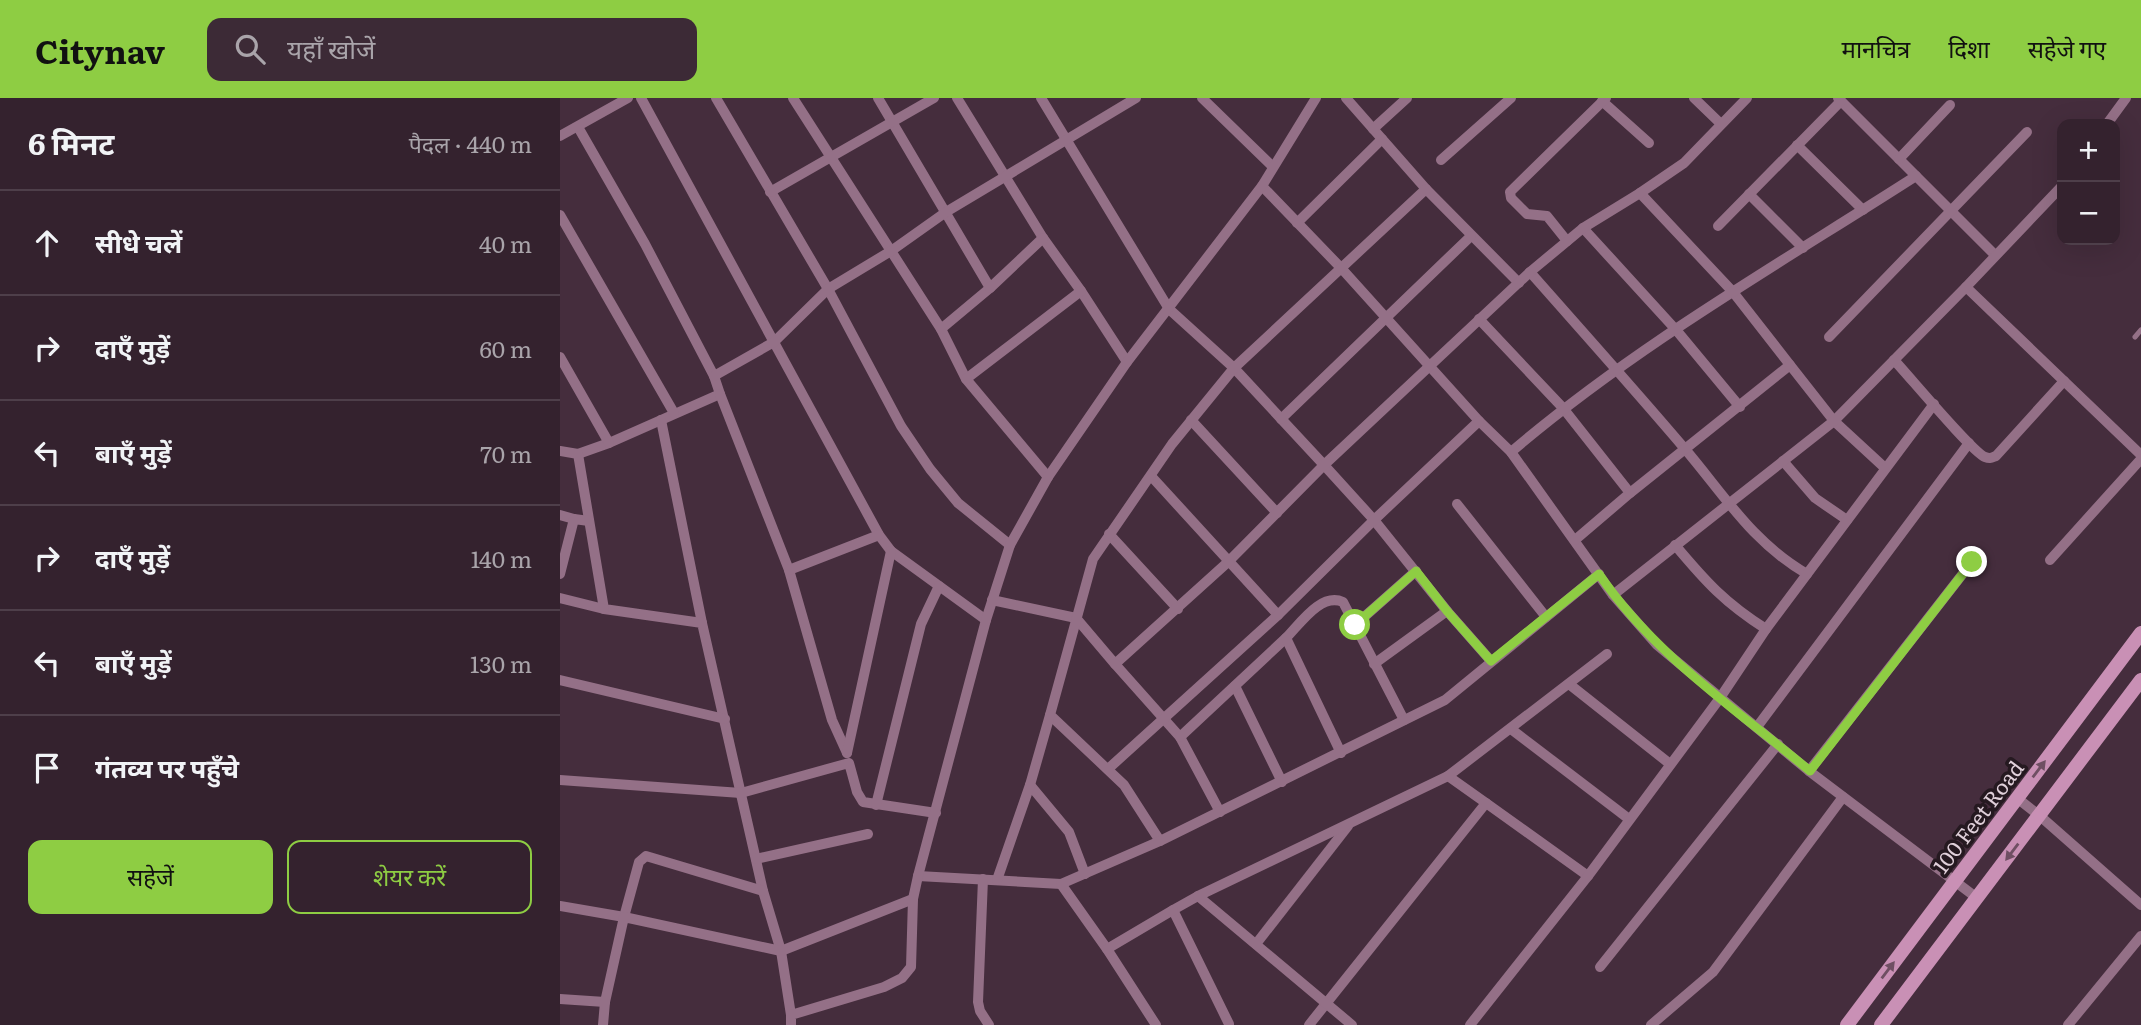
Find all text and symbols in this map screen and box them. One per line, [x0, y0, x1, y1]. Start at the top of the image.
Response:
search box [207, 18, 697, 81]
text: Citynav [35, 25, 165, 74]
text: यहाँ खोजें [287, 28, 375, 67]
icon: search [231, 30, 269, 68]
text: मानचित्र [1842, 30, 1910, 65]
text: दिशा [1948, 30, 1990, 65]
text: सहेजे गए [2028, 30, 2106, 65]
map controls [2057, 119, 2120, 245]
button: + [2057, 119, 2120, 182]
text: 6 मिनट [28, 120, 115, 164]
text: पैदल · 440 m [409, 126, 532, 160]
button: − [2057, 182, 2120, 245]
text: सीधे चलें [95, 222, 182, 261]
icon: ahead [28, 224, 66, 262]
text: 40 m [479, 226, 532, 260]
text: दाएँ मुड़ें [95, 327, 170, 366]
icon: right [28, 329, 66, 367]
text: 60 m [479, 331, 532, 365]
text: बाएँ मुड़ें [95, 432, 172, 471]
icon: left [28, 434, 66, 472]
text: 70 m [480, 436, 532, 470]
text: दाएँ मुड़ें [95, 537, 170, 576]
icon: right [28, 539, 66, 577]
text: 140 m [471, 541, 532, 575]
route end [1956, 546, 1987, 577]
route start [1339, 609, 1370, 640]
text: बाएँ मुड़ें [95, 642, 172, 681]
icon: left [28, 644, 66, 682]
text: 130 m [470, 646, 532, 680]
text: गंतव्य पर पहुँचे [95, 747, 239, 786]
icon: arrive [28, 749, 66, 787]
street label: 100 Feet Road [1924, 753, 2030, 879]
one-way arrow [2031, 760, 2045, 778]
button: सहेजें [28, 840, 273, 914]
button: शेयर करें [287, 840, 532, 914]
one-way arrow [2005, 843, 2019, 862]
one-way arrow [1880, 962, 1895, 980]

